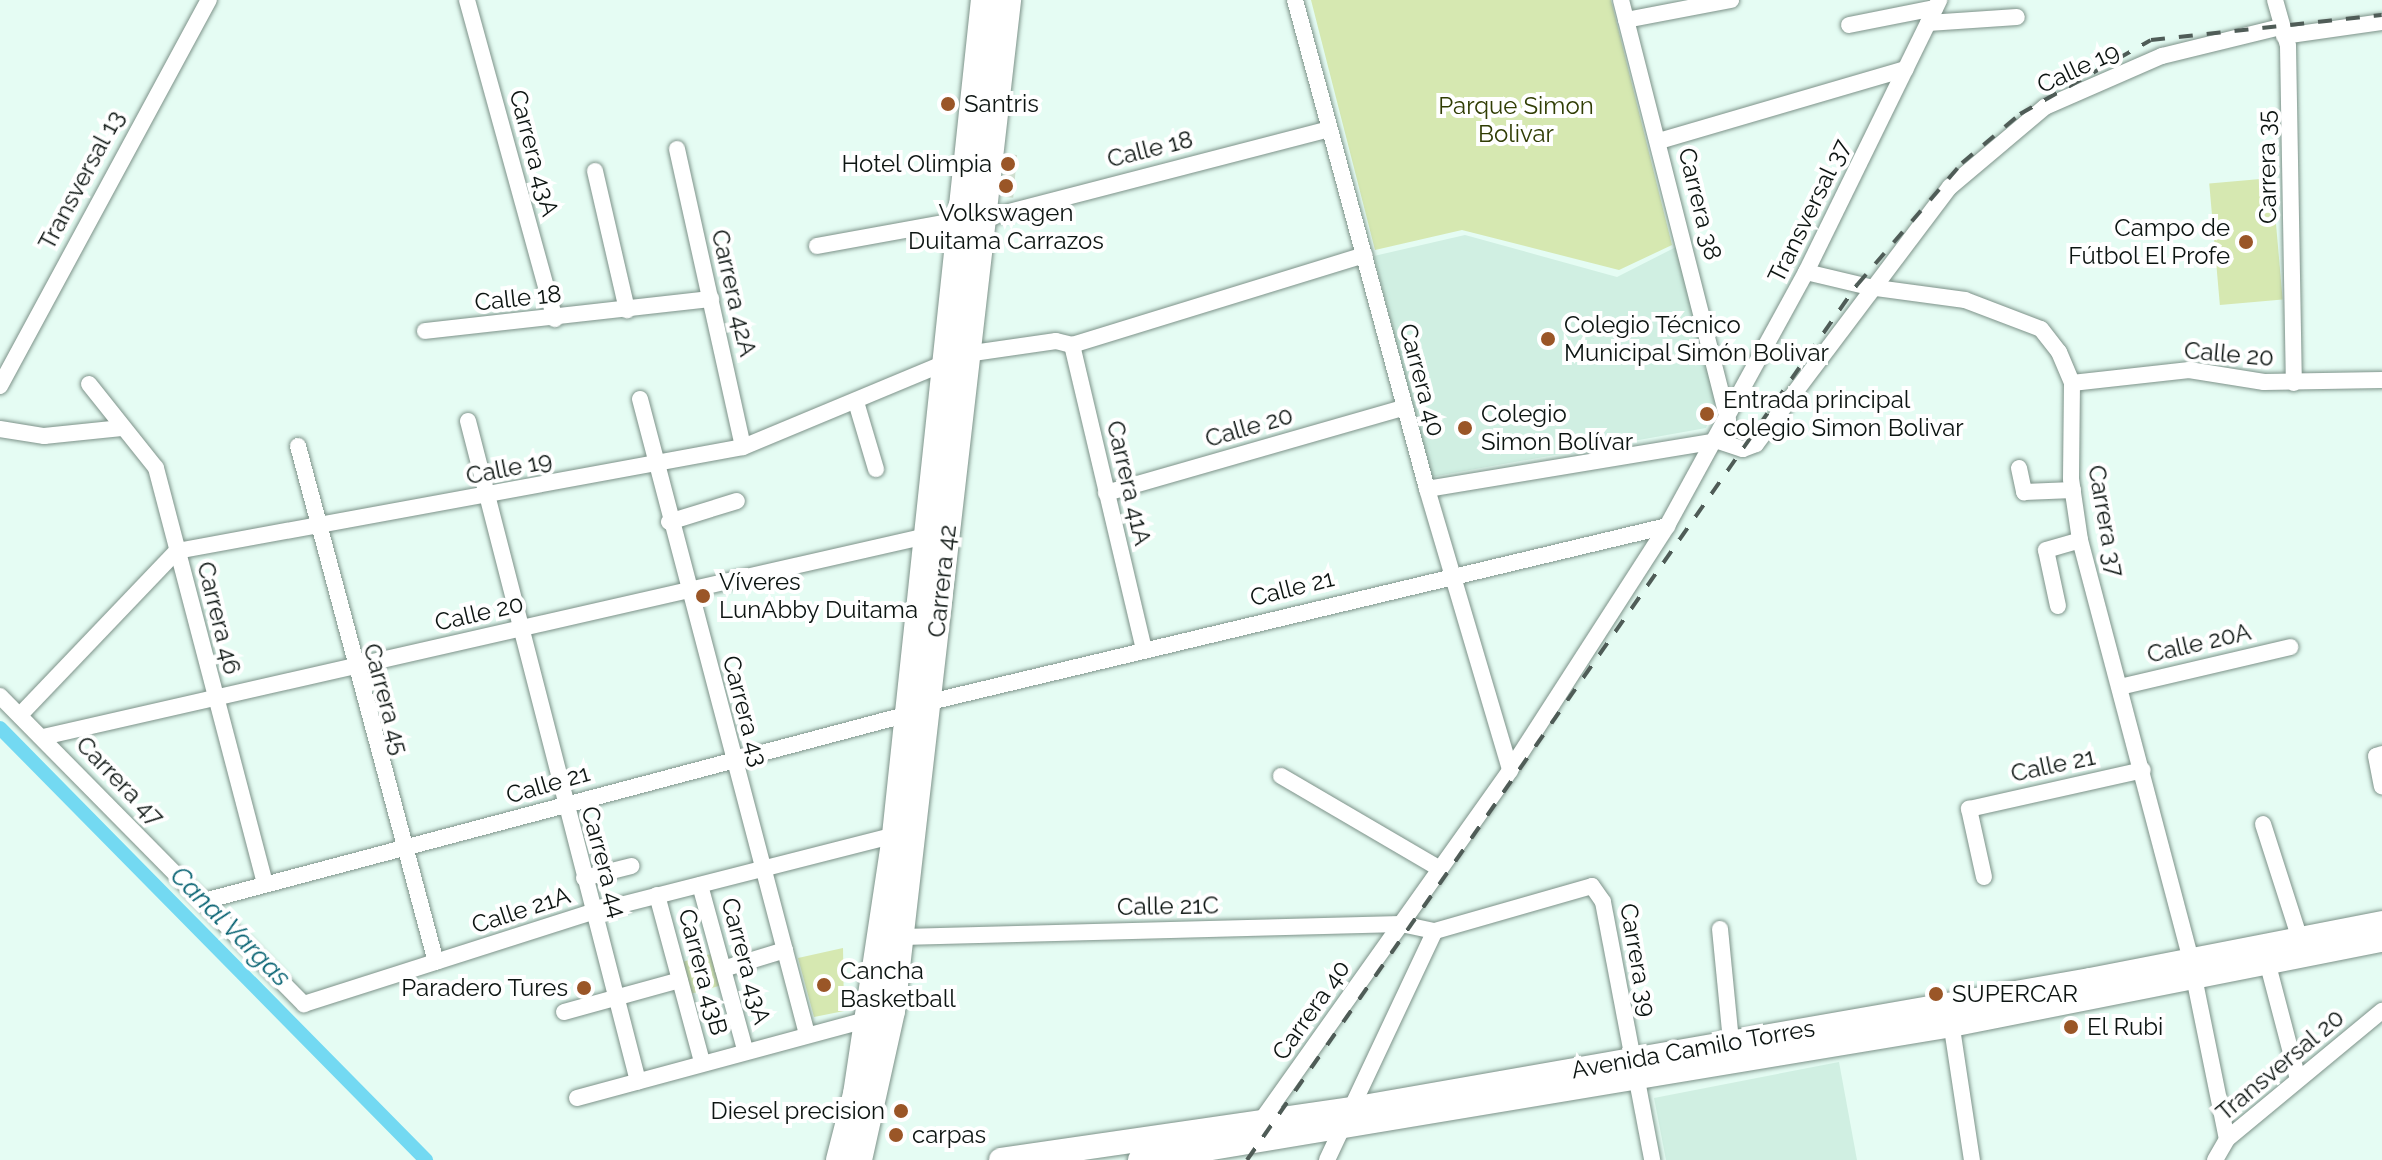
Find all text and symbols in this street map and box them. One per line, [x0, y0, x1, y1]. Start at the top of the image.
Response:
street label: Calle 19 [2032, 37, 2124, 99]
street label: Carrera 43A [503, 87, 565, 219]
place label: Santris [964, 90, 1039, 118]
park label: Parque Simon Bolivar [1438, 92, 1594, 148]
marker: Santris [939, 95, 957, 113]
street label: Transversal 13 [32, 105, 130, 255]
street label: Carrera 35 [2252, 110, 2282, 224]
street label: Calle 18 [1104, 124, 1196, 174]
street label: Transversal 37 [1762, 134, 1856, 288]
street label: Carrera 38 [1672, 145, 1728, 263]
place label: Hotel Olimpia [841, 150, 992, 178]
marker: Hotel Olimpia [999, 155, 1017, 173]
marker: Volkswagen Duitama Carrazos [997, 177, 1015, 195]
place label: Volkswagen Duitama Carrazos [908, 199, 1104, 255]
place label: Campo de Fútbol El Profe [2067, 214, 2230, 270]
street label: Carrera 42A [705, 227, 763, 359]
marker: Campo de Fútbol El Profe [2237, 233, 2255, 251]
street label: Calle 18 [473, 279, 563, 317]
place label: Colegio Técnico Municipal Simón Bolivar [1564, 311, 1830, 367]
street label: Carrera 40 [1393, 321, 1451, 439]
marker: Colegio Técnico Municipal Simón Bolivar [1539, 330, 1557, 348]
street label: Calle 20 [2183, 336, 2275, 372]
place label: Entrada principal colegio Simon Bolivar [1723, 386, 1964, 442]
place label: Colegio Simon Bolívar [1481, 400, 1633, 456]
street label: Calle 20 [1202, 401, 1296, 453]
marker: Entrada principal colegio Simon Bolivar [1698, 405, 1716, 423]
street label: Carrera 41A [1101, 418, 1157, 548]
marker: Colegio Simon Bolívar [1456, 419, 1474, 437]
street label: Calle 19 [463, 446, 555, 490]
street label: Carrera 37 [2082, 463, 2130, 579]
street label: Carrera 42 [922, 523, 962, 639]
street label: Carrera 46 [191, 559, 247, 677]
street label: Calle 21 [1247, 564, 1337, 612]
place label: Víveres LunAbby Duitama [719, 568, 919, 624]
marker: Víveres LunAbby Duitama [694, 587, 712, 605]
street label: Calle 20 [432, 589, 526, 637]
street label: Calle 20A [2144, 617, 2254, 669]
street label: Carrera 45 [357, 640, 415, 758]
street label: Carrera 43 [716, 652, 774, 770]
street label: Carrera 47 [70, 730, 170, 832]
street label: Calle 21 [2008, 742, 2098, 788]
street label: Calle 21 [503, 758, 593, 810]
street label: Carrera 44 [575, 803, 633, 921]
water label: Canal Vargas [163, 860, 297, 994]
street label: Calle 21A [468, 881, 574, 939]
street label: Calle 21C [1117, 891, 1219, 921]
street label: Carrera 43A [715, 895, 777, 1027]
street label: Carrera 39 [1614, 901, 1662, 1019]
street label: Carrera 43B [672, 906, 734, 1038]
street label: Carrera 40 [1266, 954, 1356, 1066]
place label: Cancha Basketball [840, 957, 956, 1013]
place label: Paradero Tures [401, 974, 568, 1002]
marker: Cancha Basketball [815, 976, 833, 994]
marker: Paradero Tures [575, 979, 593, 997]
place label: SUPERCAR [1952, 980, 2078, 1008]
marker: SUPERCAR [1927, 985, 1945, 1003]
street label: Transversal 20 [2210, 1003, 2350, 1127]
street label: Avenida Camilo Torres [1569, 1013, 1817, 1085]
place label: El Rubi [2087, 1013, 2164, 1041]
marker: El Rubi [2062, 1018, 2080, 1036]
place label: Diesel precision [710, 1097, 885, 1125]
marker: Diesel precision [892, 1102, 910, 1120]
place label: carpas [912, 1121, 986, 1149]
marker: carpas [887, 1126, 905, 1144]

